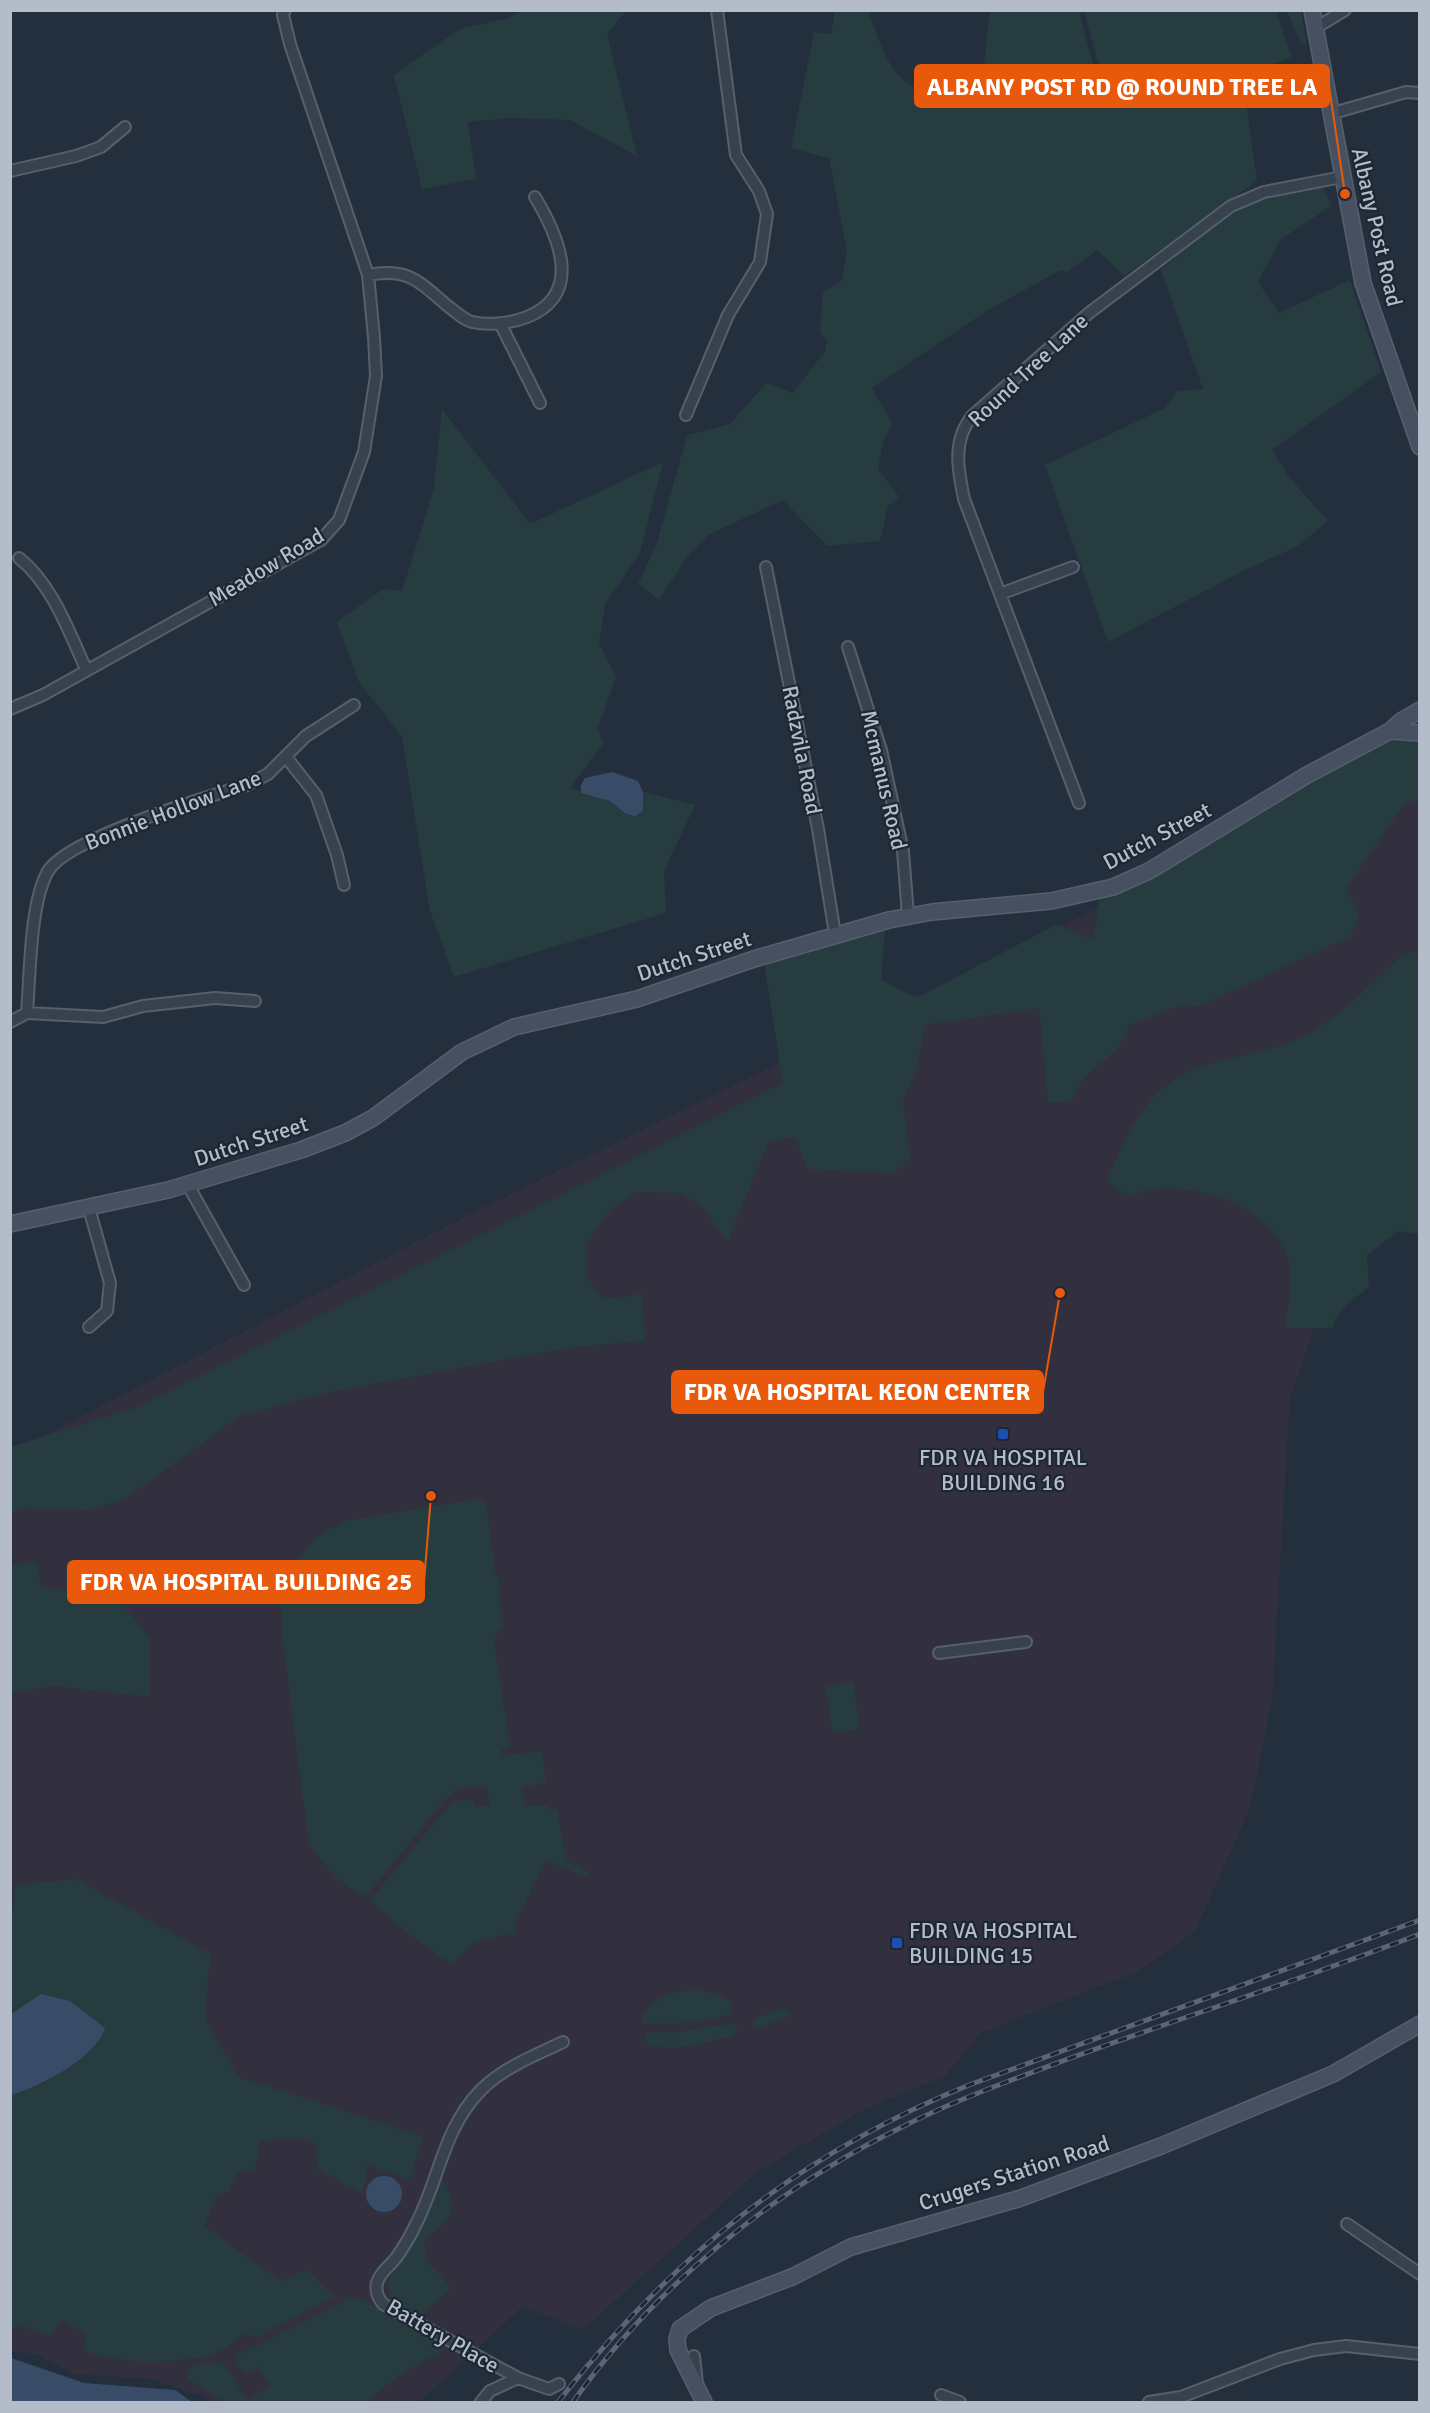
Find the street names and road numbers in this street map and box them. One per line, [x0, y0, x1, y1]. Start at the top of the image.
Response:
street label: Albany Post Road [1346, 145, 1408, 309]
street label: Round Tree Lane [962, 307, 1094, 433]
street label: Meadow Road [203, 522, 329, 612]
street label: Radzvila Road [776, 683, 828, 817]
street label: Mcmanus Road [855, 708, 913, 852]
street label: Bonnie Hollow Lane [81, 764, 265, 856]
street label: Dutch Street [1098, 796, 1216, 876]
street label: Dutch Street [634, 925, 755, 987]
street label: Dutch Street [191, 1110, 312, 1172]
street label: Crugers Station Road [915, 2129, 1113, 2217]
street label: Battery Place [382, 2293, 504, 2379]

